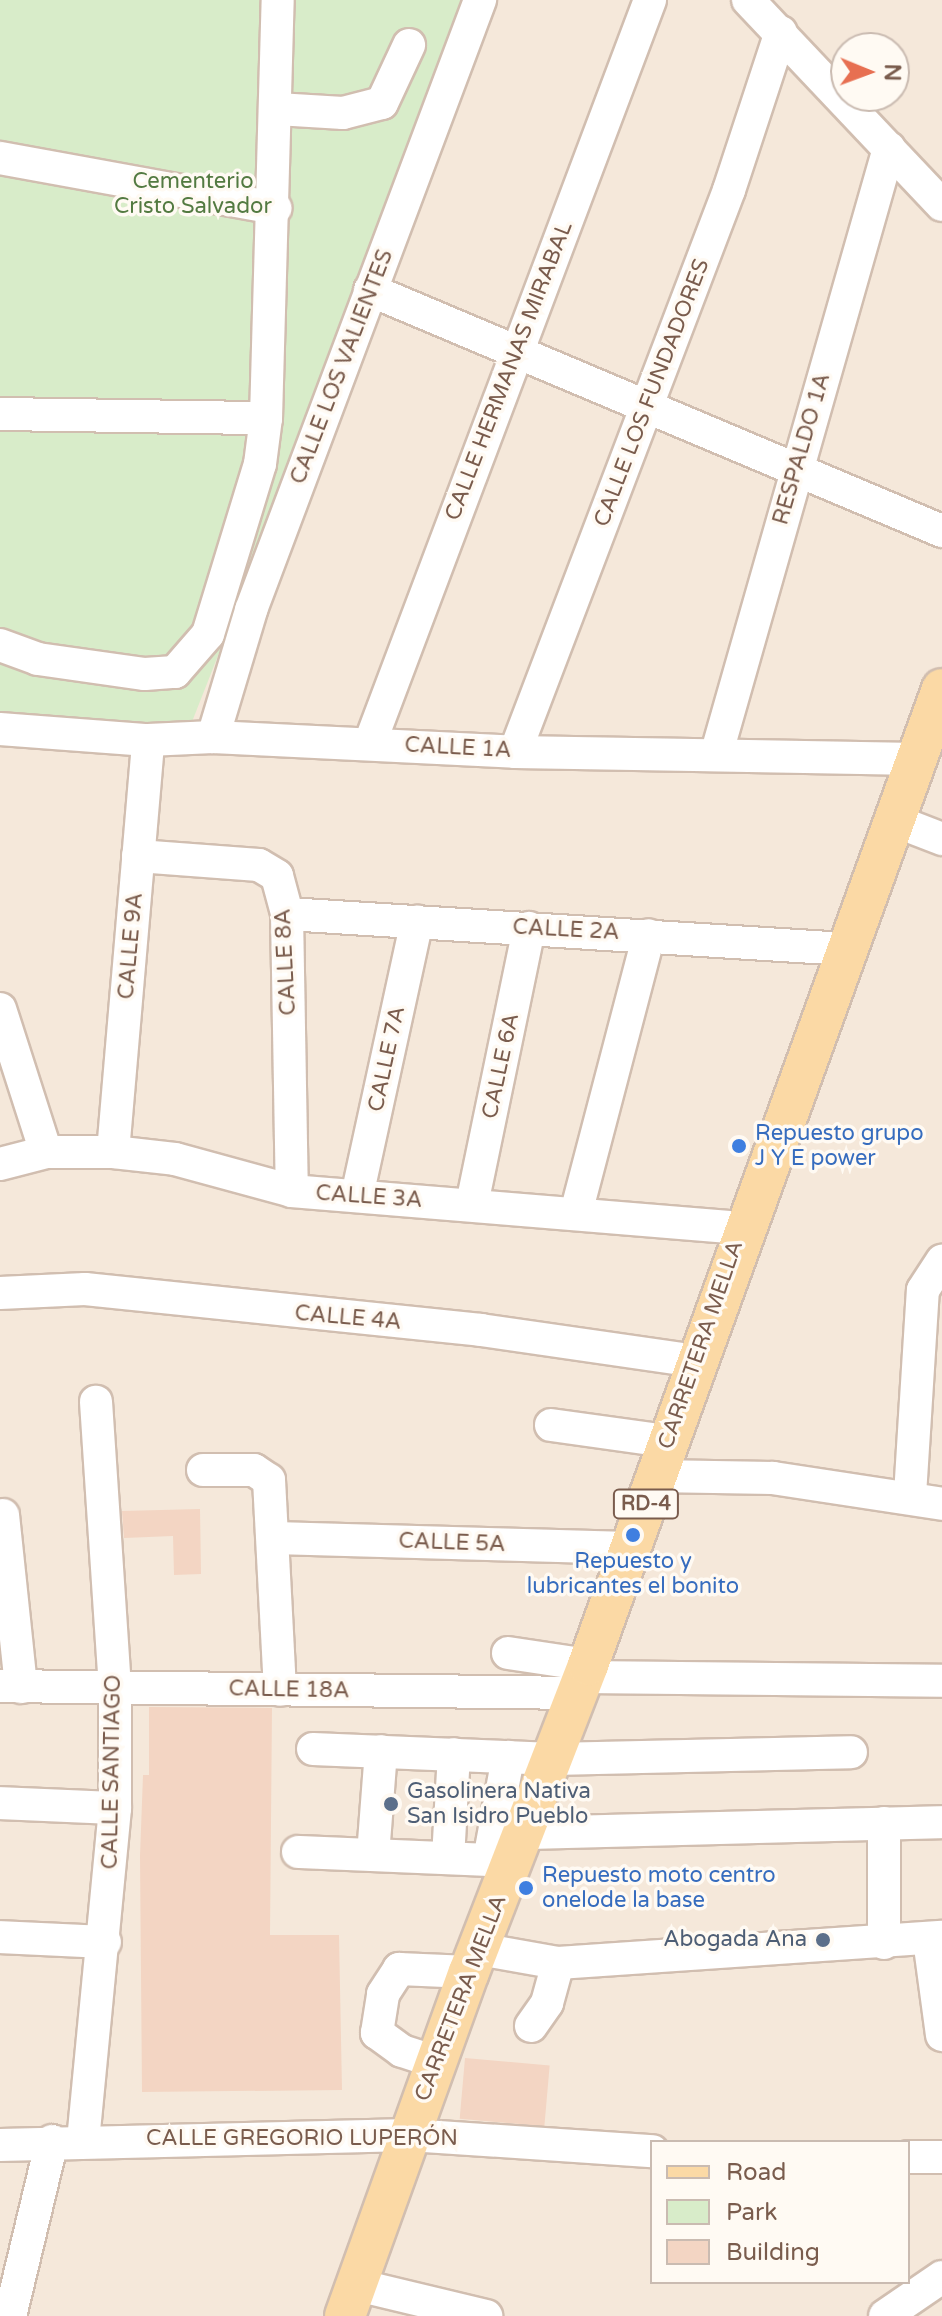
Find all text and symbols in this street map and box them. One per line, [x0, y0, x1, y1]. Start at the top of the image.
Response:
north arrow [830, 32, 910, 112]
text: N [879, 63, 905, 81]
park label: Cementerio Cristo Salvador [114, 168, 272, 220]
street label: CALLE HERMANAS MIRABAL [440, 218, 578, 524]
street label: CALLE LOS VALIENTES [285, 246, 399, 488]
street label: CALLE LOS FUNDADORES [589, 255, 715, 531]
street label: RESPALDO 1A [768, 370, 836, 528]
street label: CALLE 1A [404, 732, 512, 764]
street label: CALLE 9A [113, 892, 149, 1000]
street label: CALLE 8A [270, 908, 302, 1016]
street label: CALLE 2A [512, 914, 620, 946]
street label: CALLE 7A [363, 1004, 411, 1114]
street label: CALLE 6A [477, 1011, 525, 1121]
place label: Repuesto grupo J Y E power [755, 1120, 924, 1172]
marker: Repuesto grupo J Y E power [730, 1137, 748, 1155]
street label: CALLE 3A [315, 1180, 423, 1214]
street label: CARRETERA MELLA [653, 1237, 749, 1453]
street label: CALLE 4A [294, 1300, 402, 1336]
road number: RD-4 [612, 1488, 680, 1520]
marker: Repuesto y lubricantes el bonito [624, 1526, 642, 1544]
street label: CALLE 5A [398, 1528, 506, 1558]
place label: Repuesto y lubricantes el bonito [527, 1548, 739, 1600]
street label: CALLE SANTIAGO [97, 1674, 127, 1870]
street label: CALLE 18A [228, 1676, 350, 1704]
place label: Gasolinera Nativa San Isidro Pueblo [407, 1778, 591, 1830]
marker: Gasolinera Nativa San Isidro Pueblo [382, 1795, 400, 1813]
place label: Repuesto moto centro onelode la base [542, 1862, 776, 1914]
marker: Repuesto moto centro onelode la base [517, 1879, 535, 1897]
street label: CARRETERA MELLA [409, 1891, 513, 2105]
place label: Abogada Ana [663, 1927, 807, 1953]
marker: Abogada Ana [814, 1931, 832, 1949]
street label: CALLE GREGORIO LUPERÓN [146, 2126, 458, 2152]
legend [650, 2140, 910, 2284]
text: Road [726, 2158, 786, 2187]
text: Park [726, 2198, 777, 2227]
text: Building [726, 2238, 820, 2267]

